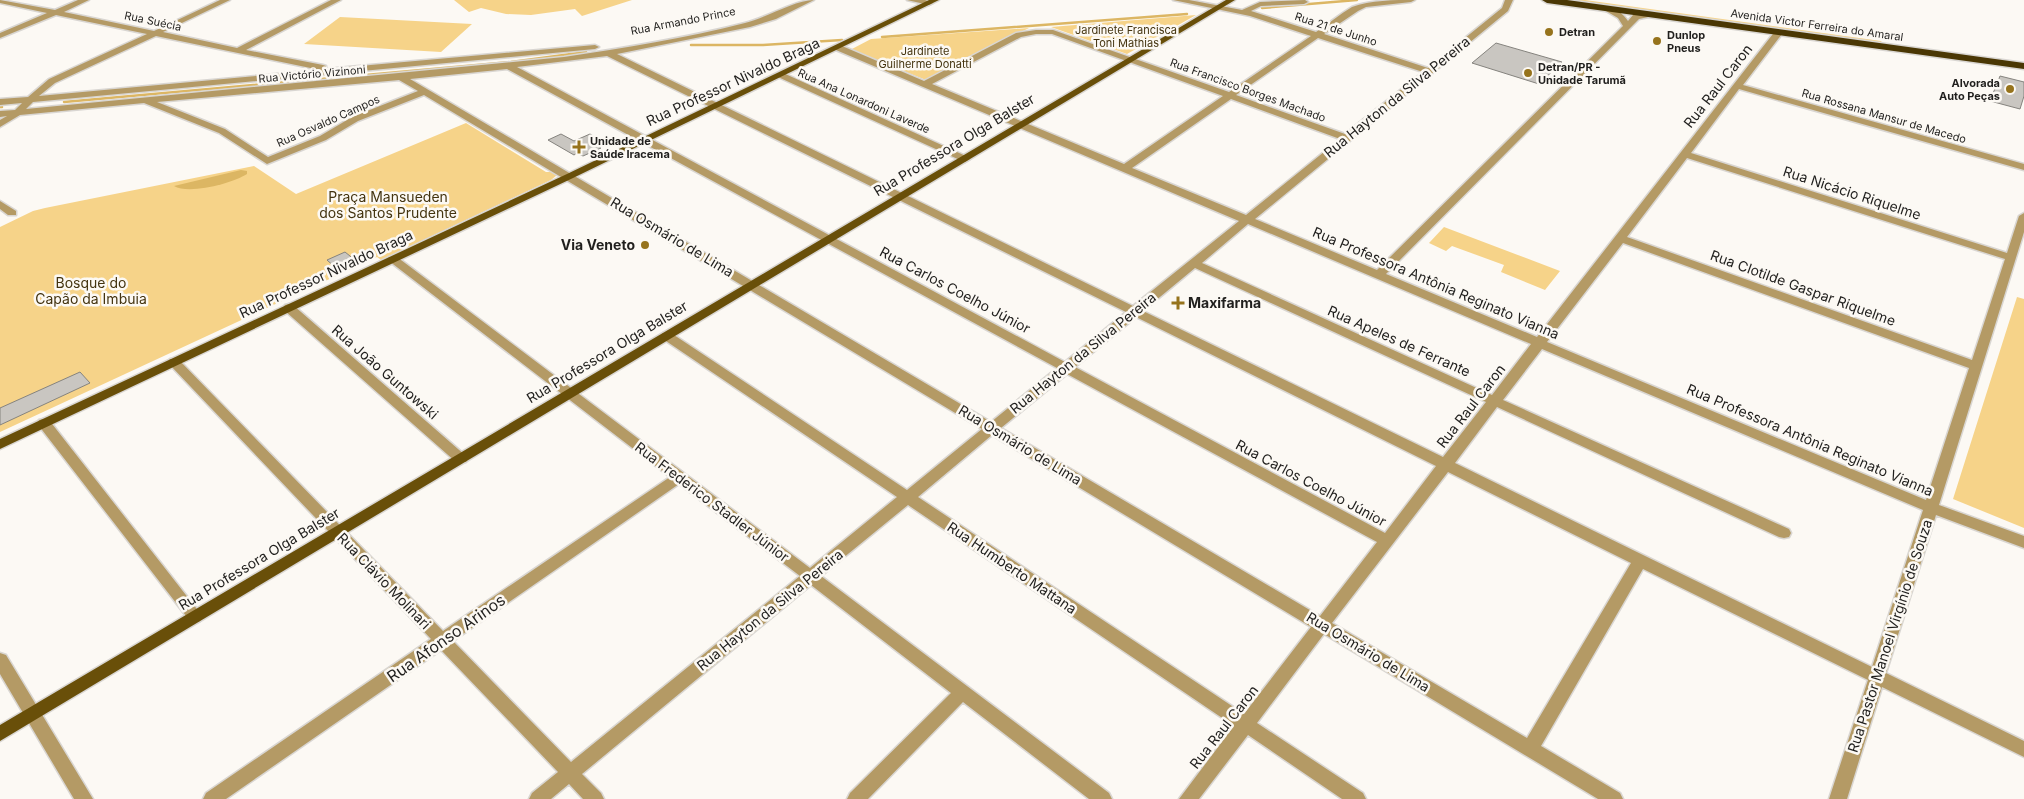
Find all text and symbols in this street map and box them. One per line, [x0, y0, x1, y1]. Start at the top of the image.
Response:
street label: Rua Armando Prince [629, 4, 737, 38]
street label: Avenida Victor Ferreira do Amaral [1730, 6, 1904, 44]
street label: Rua Suécia [123, 8, 183, 34]
street label: Rua 21 de Junho [1293, 9, 1379, 49]
park label: Jardinete Francisca Toni Mathias [1075, 23, 1177, 50]
place label: Detran [1559, 25, 1595, 39]
marker: Detran [1543, 26, 1555, 38]
place label: Dunlop Pneus [1667, 28, 1705, 55]
street label: Rua Hayton da Silva Pereira [1320, 32, 1473, 161]
street label: Rua Professor Nivaldo Braga [643, 34, 822, 129]
marker: Dunlop Pneus [1651, 35, 1663, 47]
street label: Rua Raul Caron [1680, 41, 1755, 131]
park label: Jardinete Guilherme Donatti [878, 44, 972, 71]
street label: Rua Francisco Borges Machado [1168, 55, 1328, 125]
place label: Detran/PR - Unidade Tarumã [1538, 60, 1626, 87]
street label: Rua Victório Vizinoni [258, 62, 366, 86]
street label: Rua Ana Lonardoni Laverde [796, 66, 932, 136]
marker: Detran/PR - Unidade Tarumã [1522, 67, 1534, 79]
place label: Alvorada Auto Peças [1939, 76, 2000, 103]
marker: Alvorada Auto Peças [2004, 83, 2016, 95]
street label: Rua Rossana Mansur de Macedo [1800, 86, 1968, 146]
street label: Rua Professora Olga Balster [870, 90, 1037, 199]
street label: Rua Osvaldo Campos [274, 92, 382, 150]
place label: Unidade de Saúde Iracema [590, 134, 670, 161]
marker: Unidade de Saúde Iracema [572, 140, 586, 154]
street label: Rua Nicácio Riquelme [1781, 162, 1923, 223]
park label: Praça Mansueden dos Santos Prudente [319, 188, 457, 221]
street label: Rua Osmário de Lima [608, 193, 737, 280]
street label: Rua Professora Antônia Reginato Vianna [1310, 223, 1562, 342]
street label: Rua Professor Nivaldo Braga [236, 226, 415, 321]
place label: Via Veneto [561, 236, 635, 253]
marker: Via Veneto [639, 239, 651, 251]
street label: Rua Carlos Coelho Júnior [877, 243, 1033, 337]
street label: Rua Clotilde Gaspar Riquelme [1708, 246, 1898, 329]
park label: Bosque do Capão da Imbuia [35, 274, 147, 307]
street label: Rua Hayton da Silva Pereira [1006, 288, 1159, 417]
place label: Maxifarma [1188, 294, 1261, 311]
street label: Rua Professora Olga Balster [523, 297, 690, 406]
marker: Maxifarma [1172, 297, 1184, 309]
street label: Rua Apeles de Ferrante [1325, 301, 1473, 380]
street label: Rua João Guntowski [329, 321, 442, 422]
street label: Rua Raul Caron [1433, 361, 1508, 451]
street label: Rua Professora Antônia Reginato Vianna [1684, 380, 1936, 499]
street label: Rua Osmário de Lima [956, 401, 1085, 488]
street label: Rua Carlos Coelho Júnior [1233, 436, 1389, 530]
street label: Rua Frederico Stadler Júnior [632, 438, 793, 565]
street label: Rua Professora Olga Balster [175, 504, 342, 613]
street label: Rua Pastor Manoel Virgínio de Souza [1844, 517, 1935, 754]
street label: Rua Humberto Mattana [944, 518, 1080, 617]
street label: Rua Clávio Molinari [334, 529, 435, 632]
street label: Rua Hayton da Silva Pereira [693, 545, 846, 674]
street label: Rua Afonso Arinos [383, 590, 509, 686]
street label: Rua Osmário de Lima [1304, 608, 1433, 695]
street label: Rua Raul Caron [1186, 682, 1261, 772]

